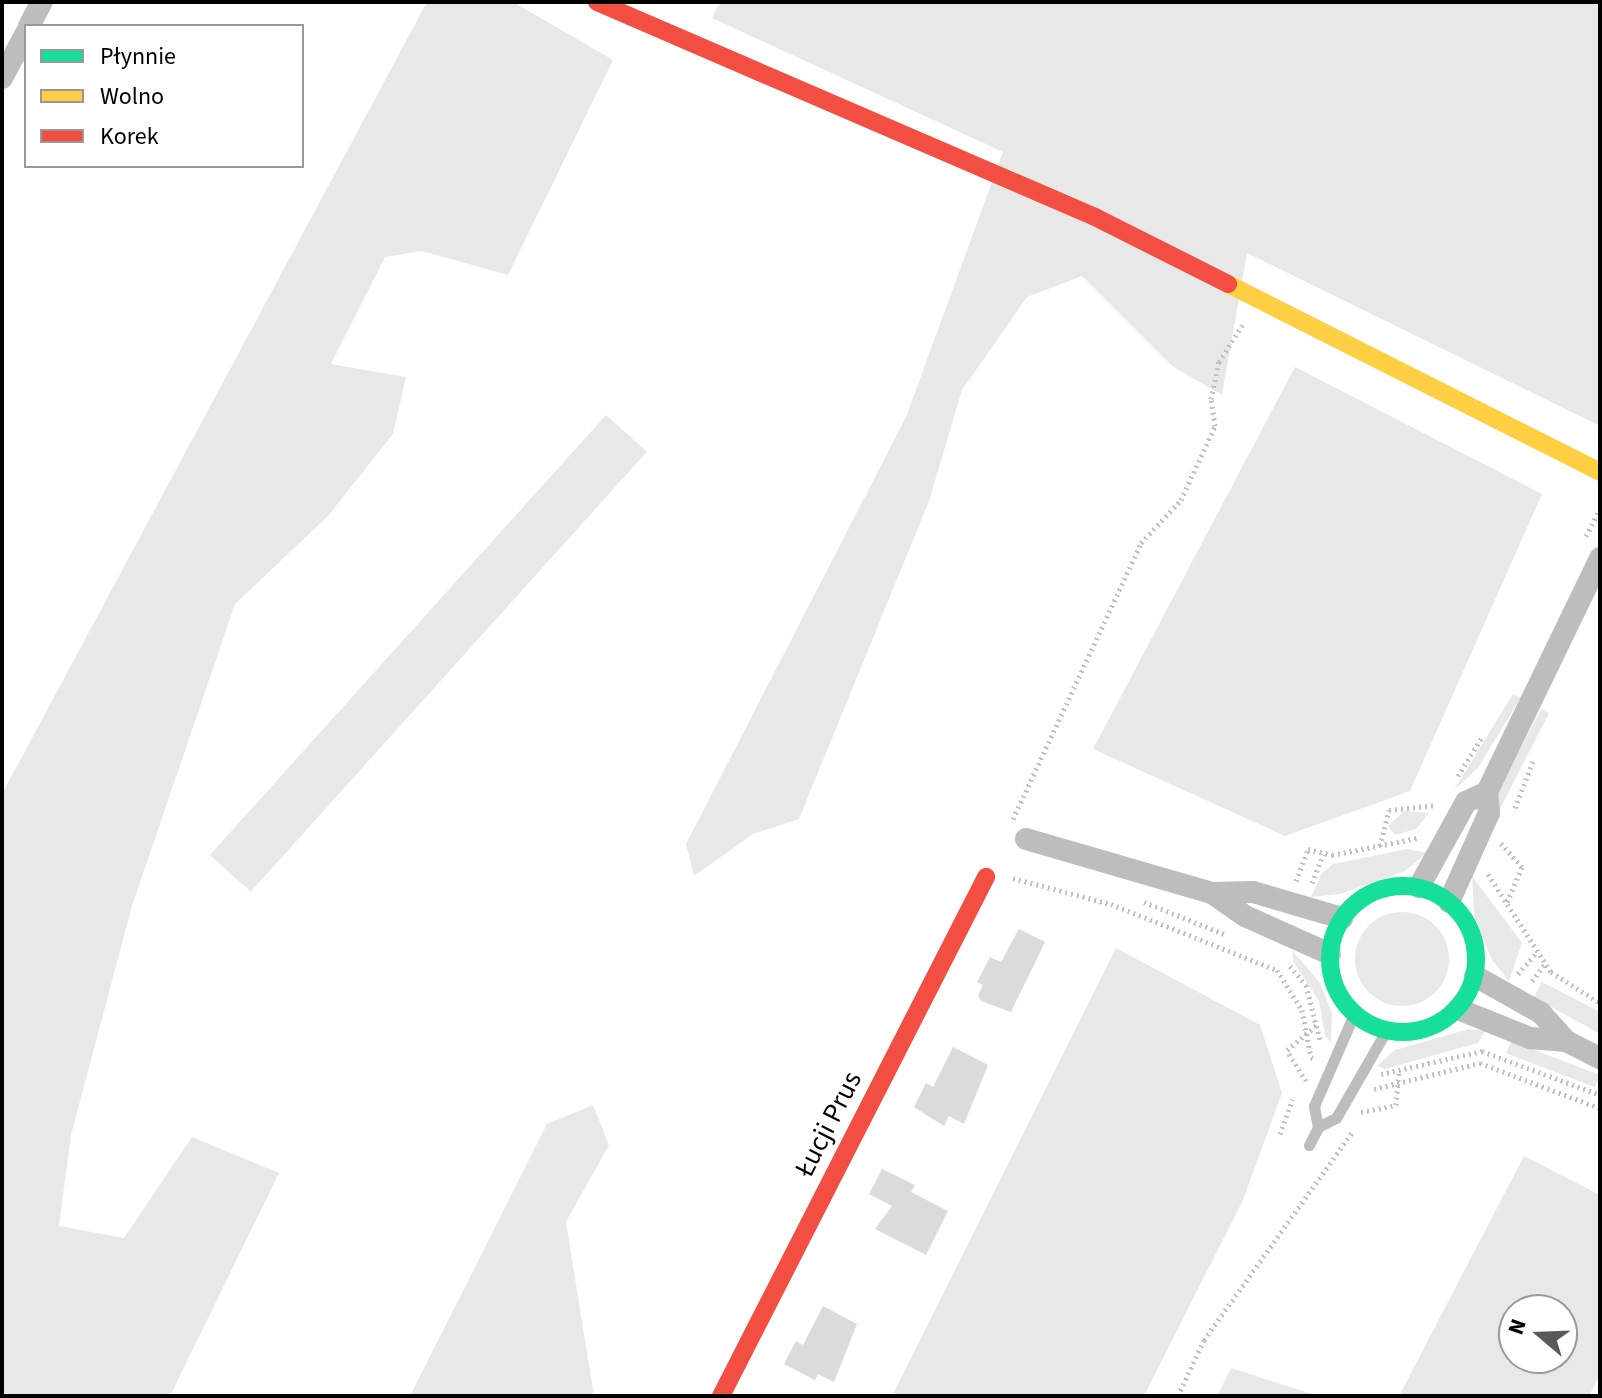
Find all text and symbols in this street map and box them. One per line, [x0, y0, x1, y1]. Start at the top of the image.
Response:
legend [24, 24, 304, 168]
text: Płynnie [100, 39, 176, 74]
text: Wolno [100, 79, 164, 114]
text: Korek [100, 119, 159, 154]
street label: Łucji Prus [787, 1066, 869, 1182]
north arrow [1498, 1294, 1578, 1374]
text: N [1500, 1315, 1535, 1339]

